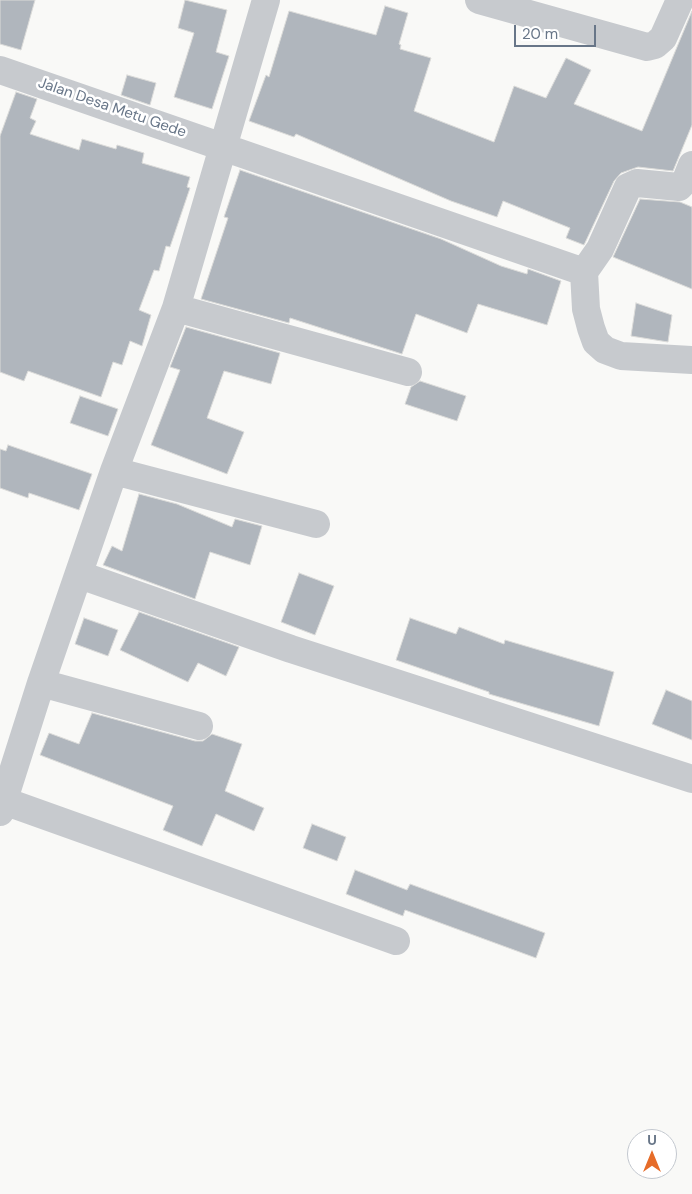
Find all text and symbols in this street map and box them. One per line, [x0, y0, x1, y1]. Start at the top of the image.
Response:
scale bar [517, 15, 600, 47]
text: 20 m [522, 24, 558, 44]
street label: Jalan Desa Metu Gede [36, 74, 188, 142]
north arrow [627, 1129, 677, 1179]
text: U [647, 1131, 657, 1149]

